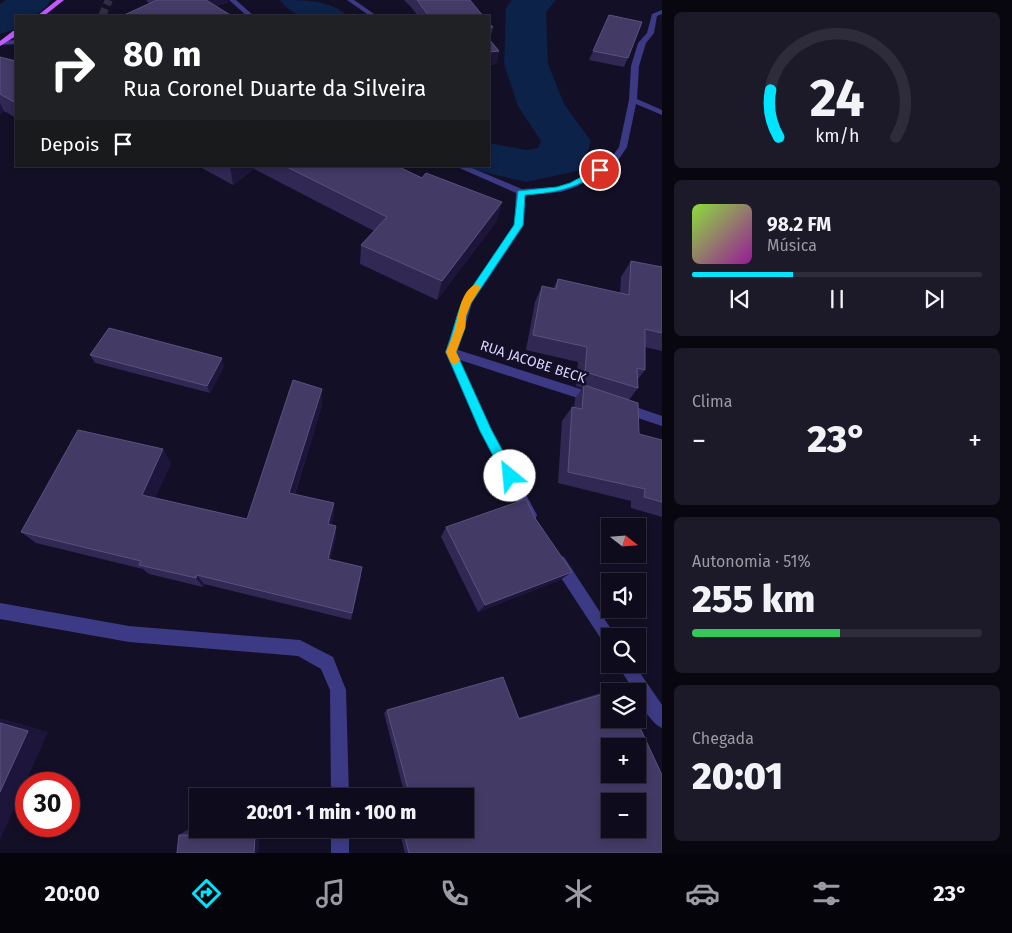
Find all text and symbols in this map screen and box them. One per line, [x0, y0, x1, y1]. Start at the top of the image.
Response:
text: 80 m [123, 33, 202, 75]
icon: right [40, 35, 105, 100]
text: 24 [810, 67, 864, 130]
text: Rua Coronel Duarte da Silveira [123, 75, 426, 102]
text: km/h [815, 125, 859, 147]
icon: arrive [109, 130, 137, 158]
text: Depois [40, 133, 99, 156]
pin [579, 149, 621, 191]
icon: arrive [586, 156, 614, 184]
text: 98.2 FM [767, 213, 831, 236]
text: Música [767, 236, 817, 255]
icon: previous [726, 285, 754, 313]
icon: pause [823, 285, 851, 313]
icon: next [920, 285, 948, 313]
street label: RUA JACOBE BECK [478, 337, 589, 387]
text: Clima [692, 392, 732, 411]
text: 23° [807, 416, 867, 462]
text: − [692, 424, 706, 457]
text: + [968, 424, 982, 457]
position arrow [483, 449, 535, 501]
north arrow [601, 518, 646, 562]
map controls [601, 518, 646, 838]
text: Autonomia · 51% [692, 552, 811, 571]
button: sound [601, 573, 646, 618]
text: 255 km [692, 576, 815, 622]
button: search [601, 628, 646, 673]
button: layers [601, 683, 646, 728]
text: Chegada [692, 729, 754, 748]
button: + [601, 738, 646, 783]
text: 20:01 [692, 753, 783, 799]
speed limit sign: 30 [15, 772, 80, 837]
button: − [601, 793, 646, 838]
text: 20:01 · 1 min · 100 m [247, 801, 416, 824]
icon: directions [189, 876, 224, 911]
icon: music [313, 876, 348, 911]
icon: phone [437, 876, 472, 911]
icon: climate [561, 876, 596, 911]
icon: car [685, 876, 720, 911]
icon: filters [809, 876, 844, 911]
text: 20:00 [45, 880, 100, 907]
text: 23° [933, 880, 967, 907]

